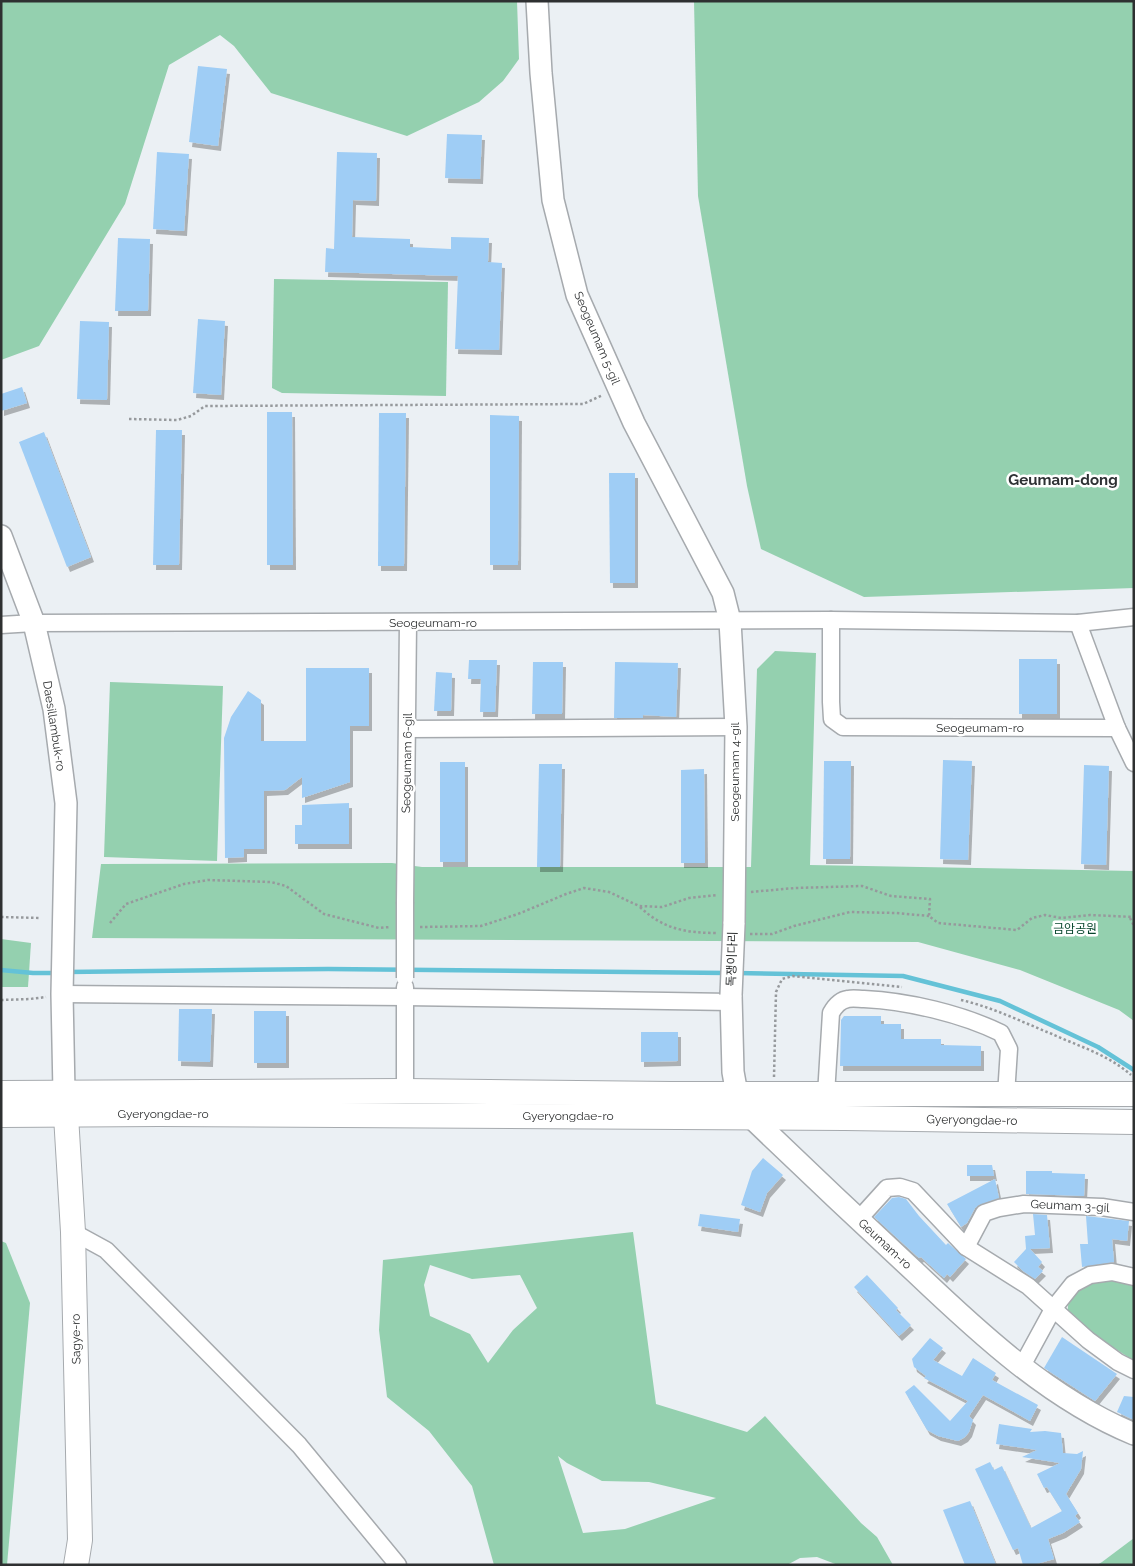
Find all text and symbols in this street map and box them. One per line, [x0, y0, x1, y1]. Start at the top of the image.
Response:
street label: Seogeumam 5-gil [571, 289, 623, 387]
district label: Geumam-dong [1008, 471, 1118, 489]
street label: Seogeumam-ro [389, 616, 477, 630]
street label: Daesillambuk-ro [40, 680, 68, 772]
street label: Seogeumam 6-gil [399, 712, 415, 813]
street label: Seogeumam 4-gil [728, 721, 742, 822]
street label: Seogeumam-ro [936, 721, 1024, 735]
park label: 금암공원 [1053, 922, 1097, 936]
street label: 독쟁이다리 [724, 931, 740, 987]
street label: Gyeryongdae-ro [117, 1107, 209, 1121]
street label: Gyeryongdae-ro [522, 1109, 614, 1123]
street label: Gyeryongdae-ro [926, 1112, 1018, 1128]
street label: Geumam 3-gil [1030, 1197, 1111, 1215]
street label: Geumam-ro [856, 1216, 914, 1272]
street label: Sagye-ro [69, 1313, 83, 1365]

